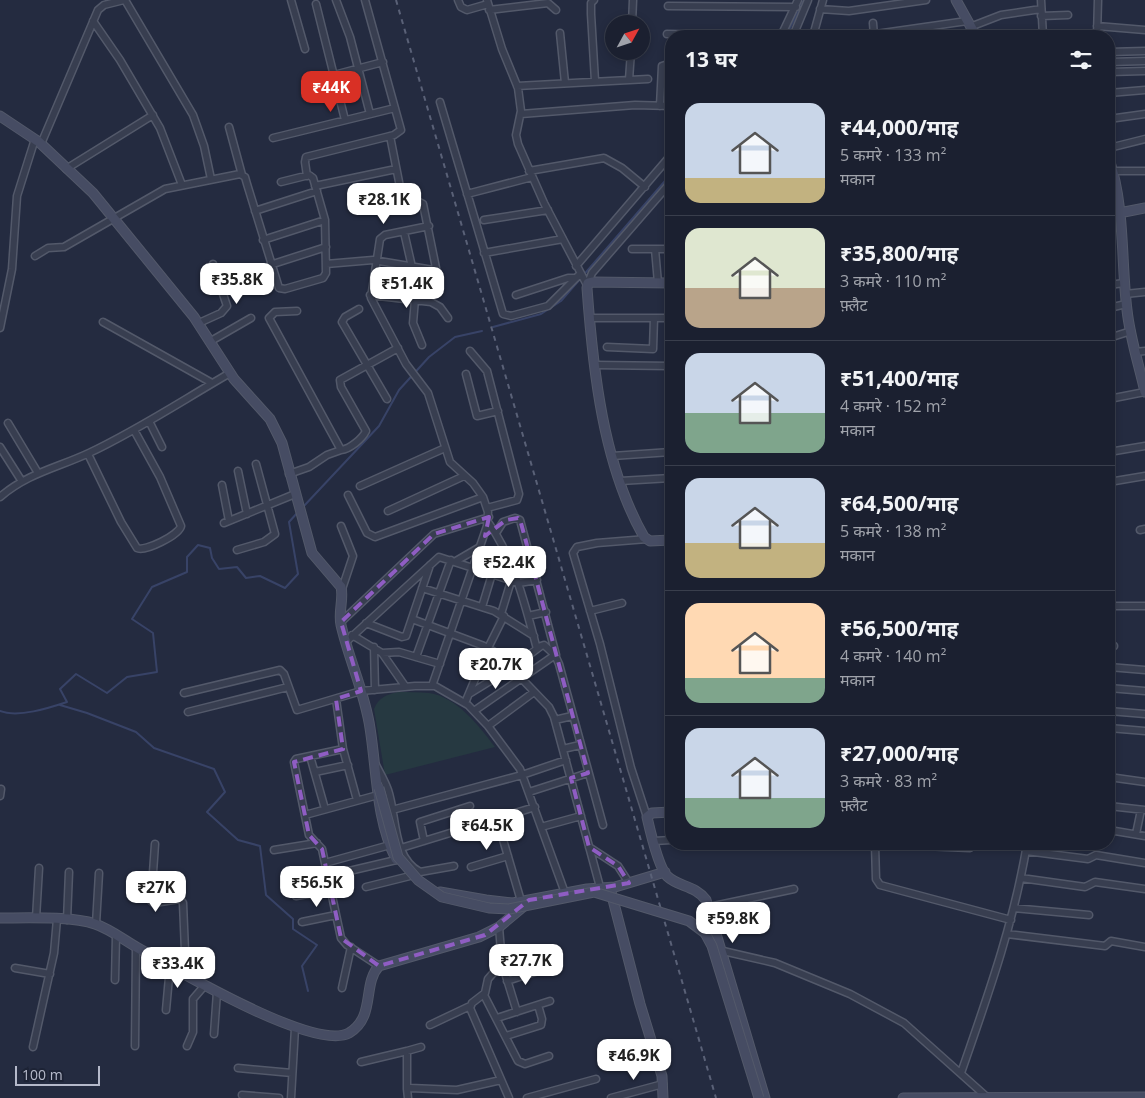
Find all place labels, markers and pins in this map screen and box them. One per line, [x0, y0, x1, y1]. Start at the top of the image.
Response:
pin: ₹44K [301, 70, 361, 113]
pin: ₹28.1K [343, 182, 425, 225]
pin: ₹35.8K [196, 262, 278, 305]
pin: ₹51.4K [366, 266, 448, 309]
pin: ₹52.4K [468, 546, 550, 588]
pin: ₹20.7K [455, 648, 537, 690]
pin: ₹64.5K [446, 808, 528, 851]
pin: ₹56.5K [276, 866, 358, 908]
pin: ₹27K [126, 870, 186, 913]
pin: ₹59.8K [692, 902, 774, 944]
pin: ₹27.7K [485, 944, 567, 986]
pin: ₹33.4K [137, 946, 219, 989]
pin: ₹46.9K [593, 1038, 675, 1081]

